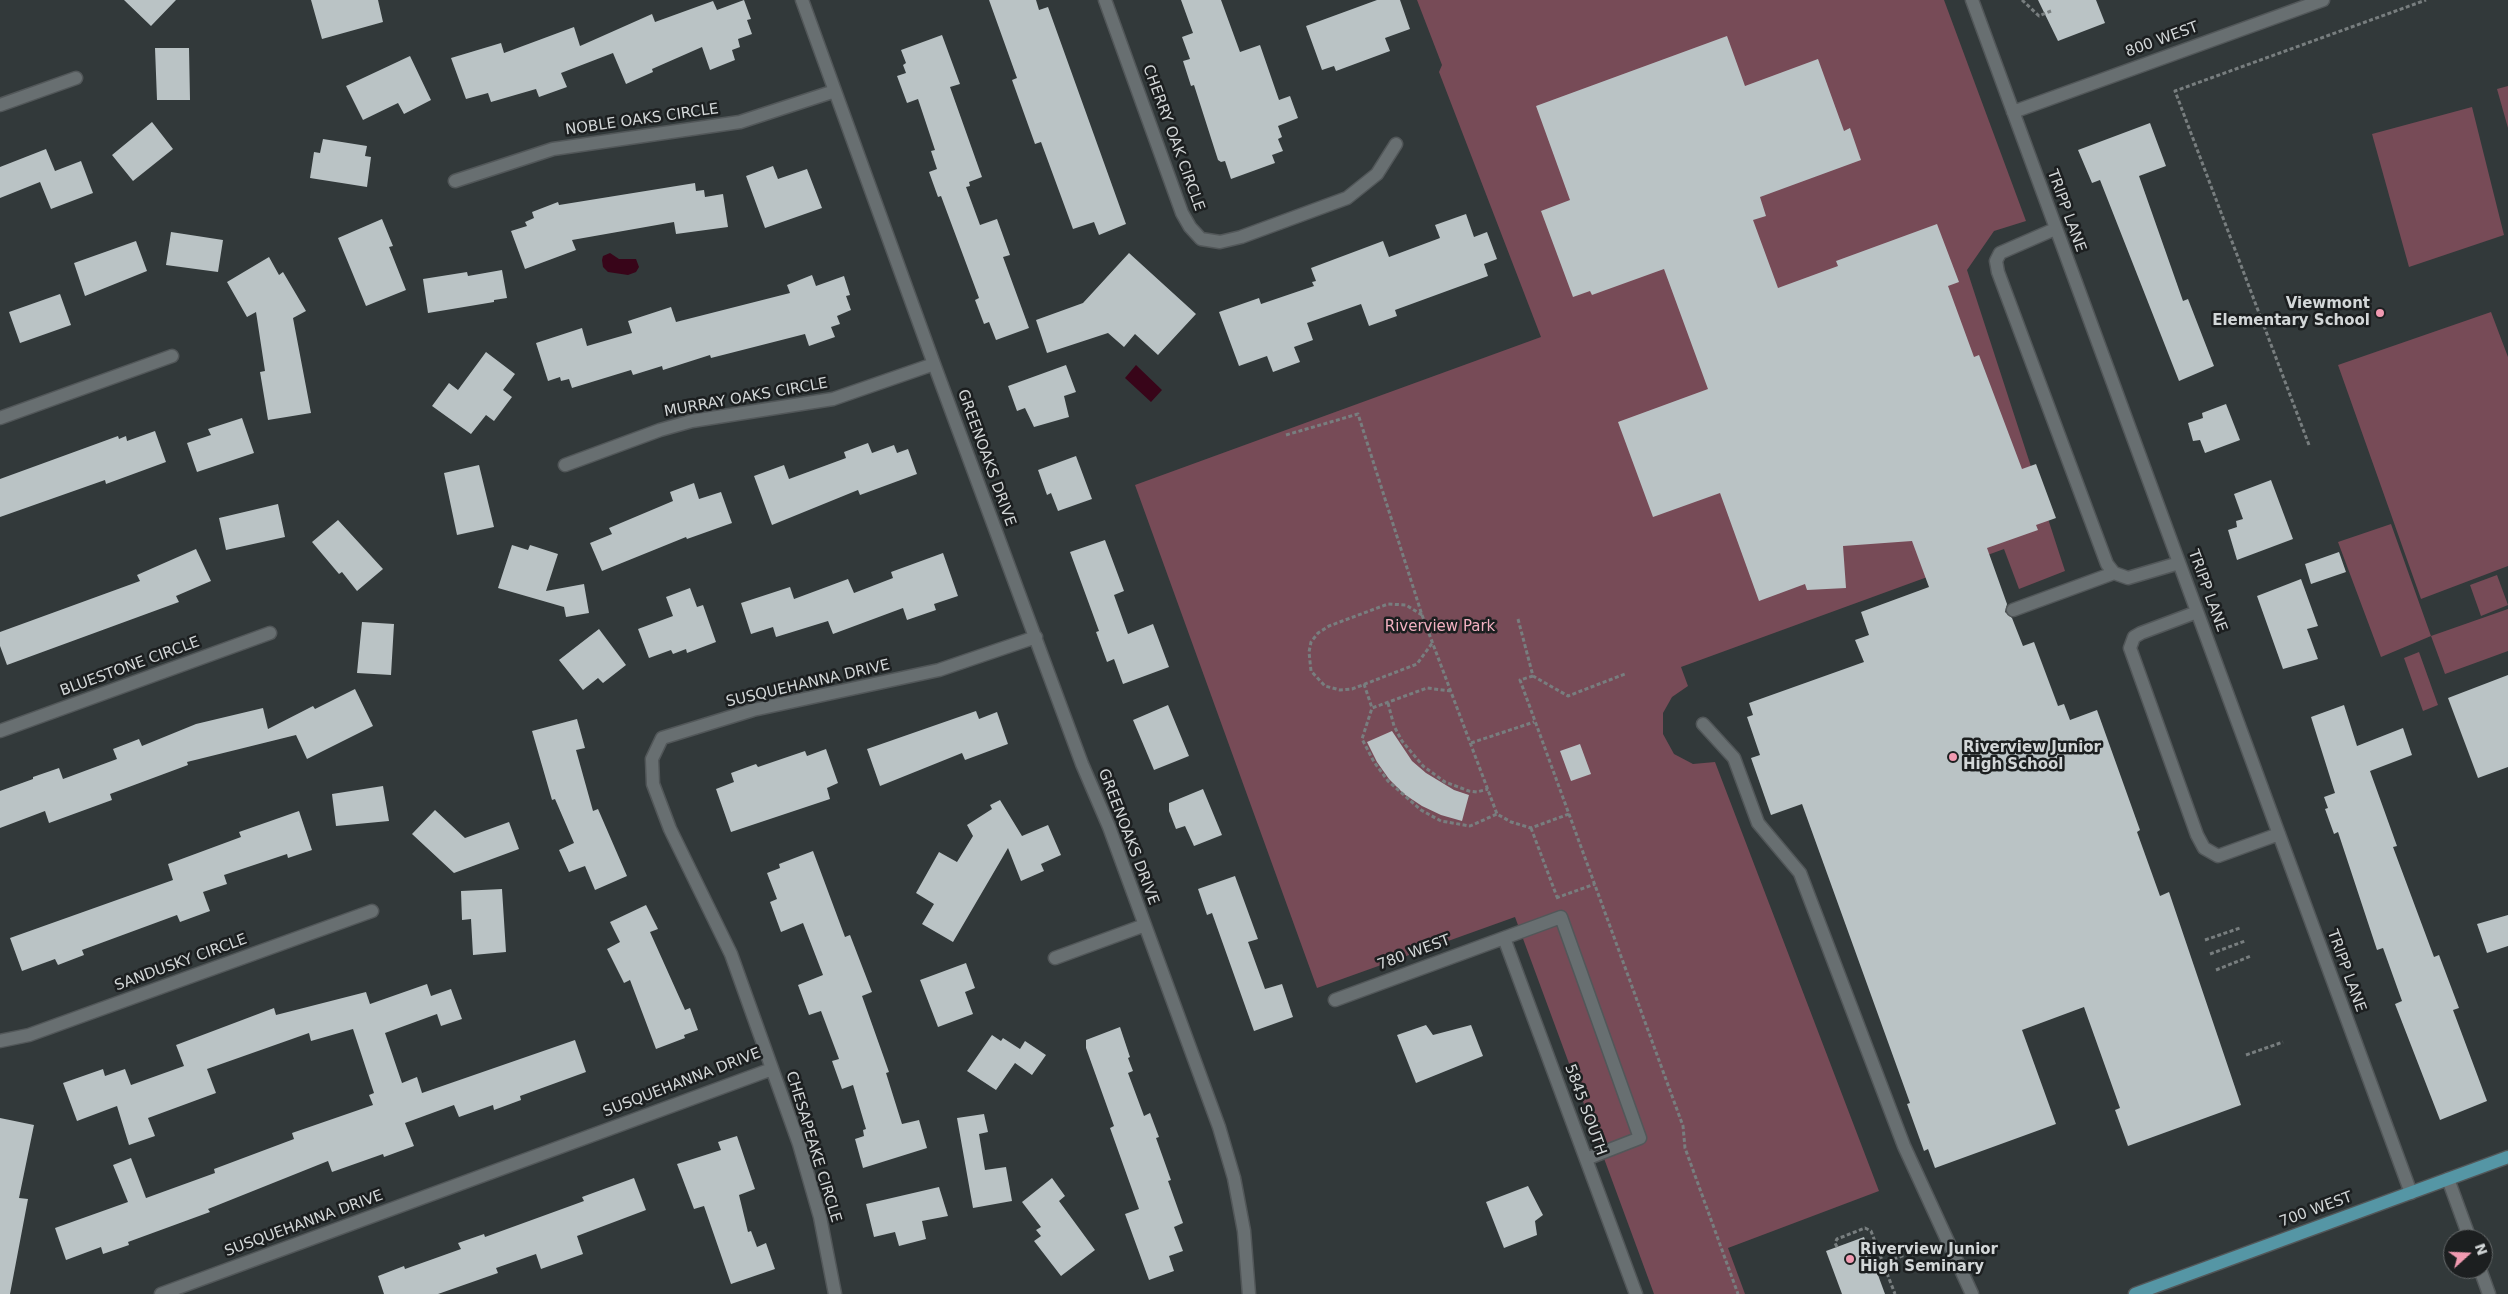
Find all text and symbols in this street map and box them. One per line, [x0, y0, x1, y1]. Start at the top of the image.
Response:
street label: 800 WEST [2123, 18, 2201, 62]
street label: CHERRY OAK CIRCLE [1138, 62, 1208, 214]
street label: NOBLE OAKS CIRCLE [564, 100, 720, 140]
street label: TRIPP LANE [2043, 167, 2089, 255]
place label: Viewmont Elementary School [2212, 295, 2370, 330]
marker: Viewmont Elementary School [2374, 307, 2386, 319]
street label: MURRAY OAKS CIRCLE [663, 375, 829, 421]
street label: GREENOAKS DRIVE [953, 387, 1019, 529]
street label: TRIPP LANE [2184, 547, 2230, 635]
park label: Riverview Park [1385, 618, 1495, 636]
street label: BLUESTONE CIRCLE [58, 633, 202, 701]
street label: SUSQUEHANNA DRIVE [724, 656, 892, 712]
place label: Riverview Junior High School [1963, 739, 2101, 774]
marker: Riverview Junior High School [1947, 751, 1959, 763]
street label: GREENOAKS DRIVE [1094, 766, 1162, 908]
street label: TRIPP LANE [2323, 927, 2369, 1015]
street label: SANDUSKY CIRCLE [112, 931, 250, 995]
street label: 780 WEST [1375, 931, 1453, 975]
street label: SUSQUEHANNA DRIVE [601, 1045, 763, 1121]
street label: 5845 SOUTH [1560, 1062, 1610, 1158]
street label: CHESAPEAKE CIRCLE [781, 1069, 845, 1225]
street label: SUSQUEHANNA DRIVE [222, 1187, 386, 1261]
street label: 700 WEST [2277, 1188, 2355, 1232]
north arrow [2443, 1229, 2493, 1279]
place label: Riverview Junior High Seminary [1860, 1241, 1998, 1276]
text: N [2472, 1241, 2491, 1257]
marker: Riverview Junior High Seminary [1844, 1253, 1856, 1265]

